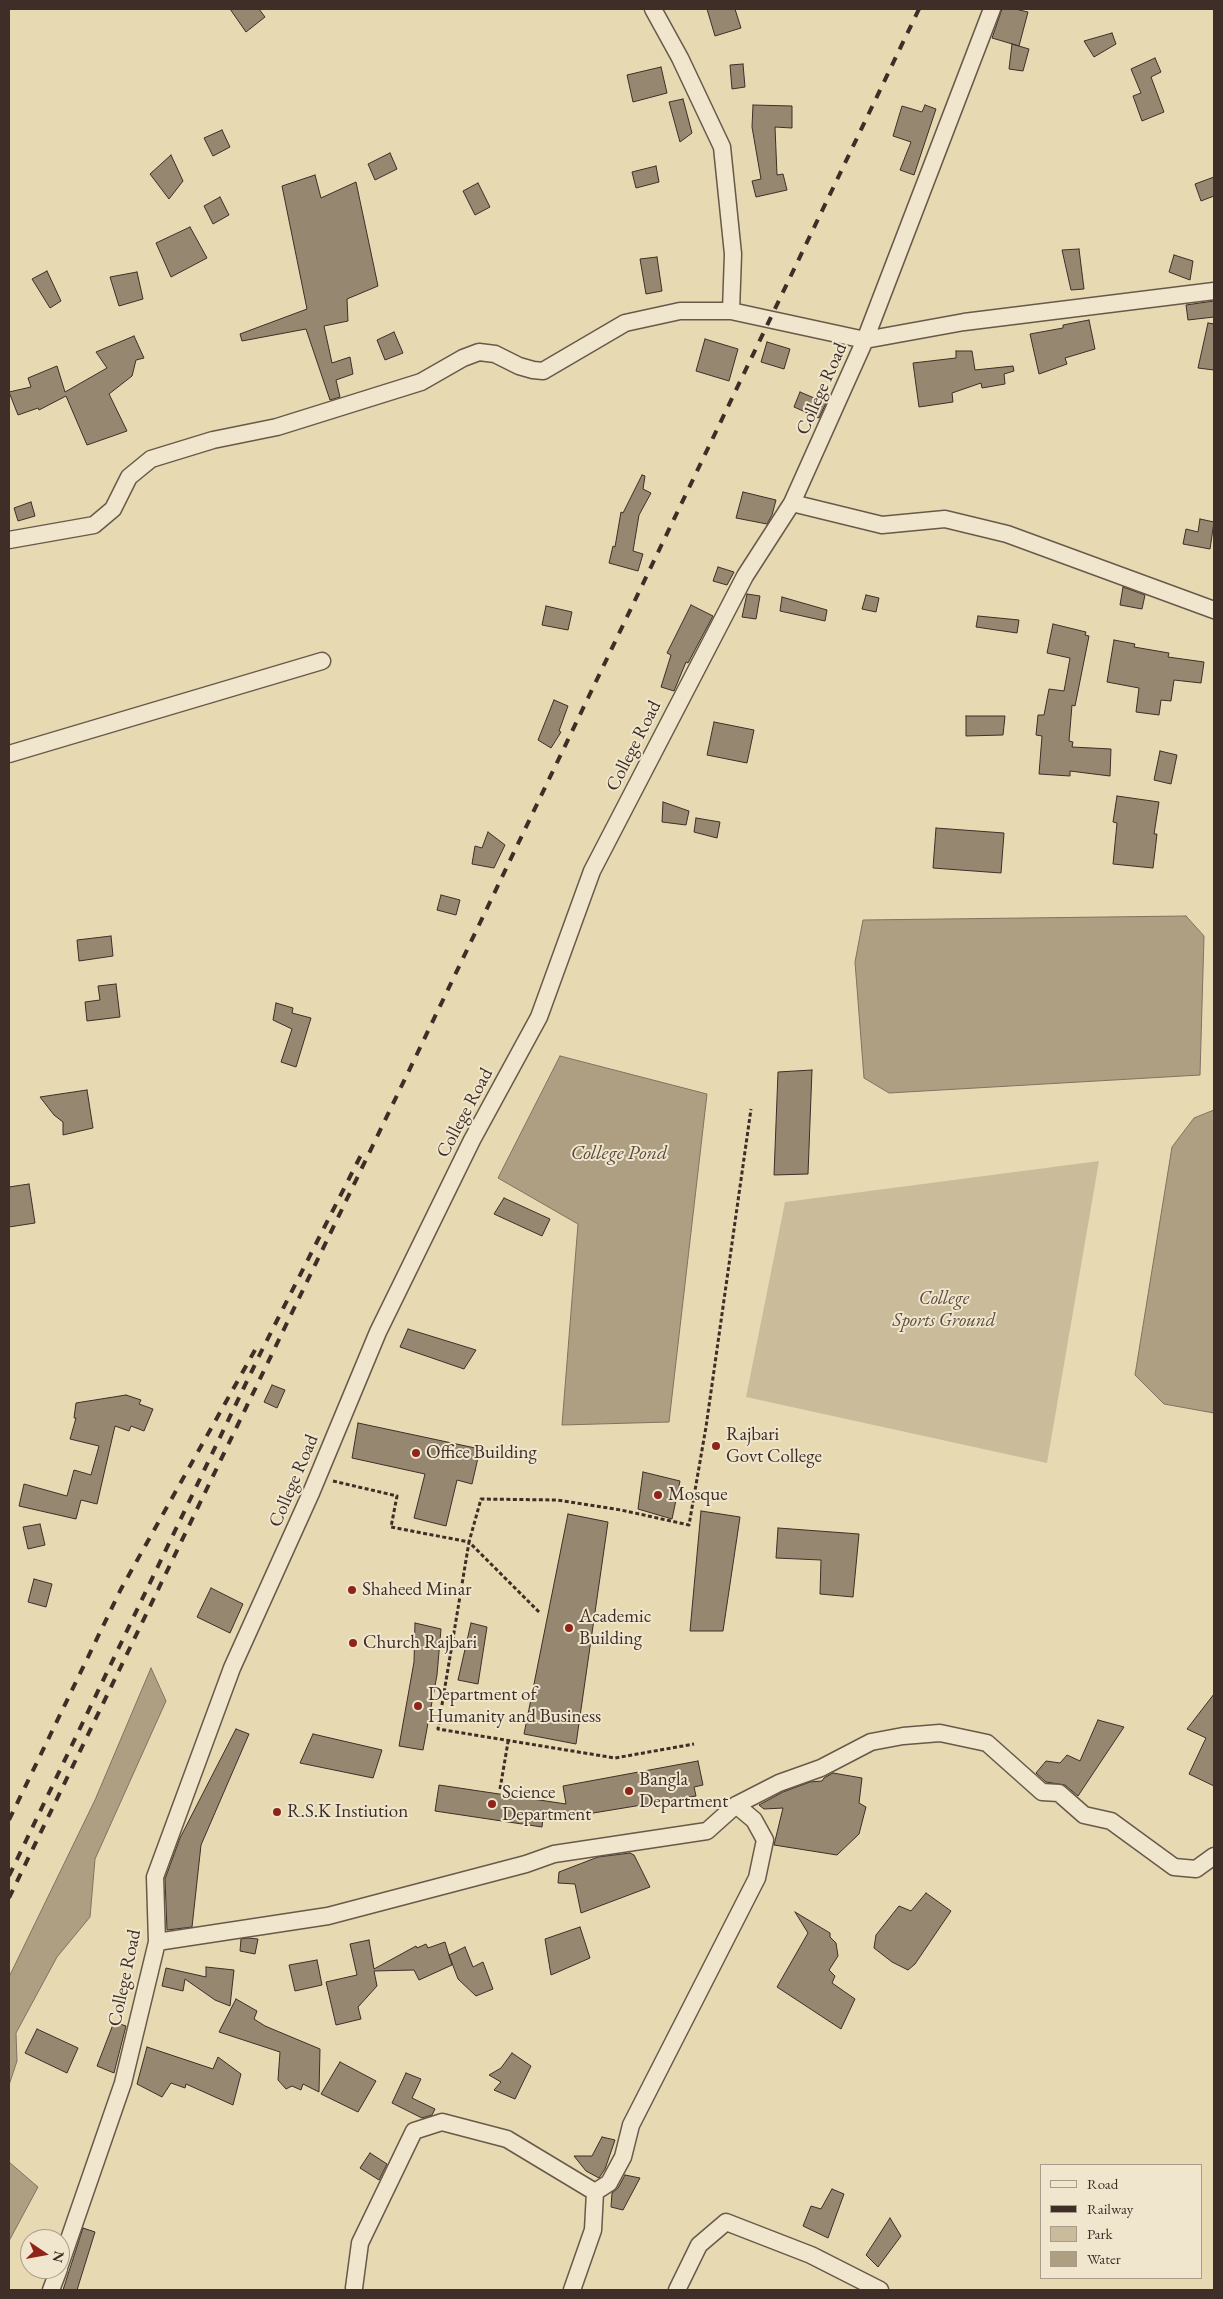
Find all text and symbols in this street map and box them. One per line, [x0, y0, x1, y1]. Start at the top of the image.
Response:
street label: College Road [792, 339, 852, 439]
street label: College Road [602, 697, 666, 795]
street label: College Road [432, 1064, 498, 1162]
water label: College Pond [571, 1142, 667, 1166]
park label: College Sports Ground [893, 1288, 995, 1332]
place label: Rajbari Govt College [726, 1424, 822, 1468]
street label: College Road [264, 1431, 324, 1531]
marker: Rajbari Govt College [710, 1440, 722, 1452]
place label: Office Building [426, 1442, 537, 1464]
marker: Office Building [410, 1447, 422, 1459]
place label: Mosque [668, 1484, 728, 1506]
marker: Mosque [652, 1489, 664, 1501]
place label: Shaheed Minar [362, 1579, 472, 1601]
marker: Shaheed Minar [346, 1584, 358, 1596]
place label: Academic Building [579, 1606, 651, 1650]
marker: Academic Building [563, 1622, 575, 1634]
place label: Church Rajbari [363, 1632, 477, 1654]
marker: Church Rajbari [347, 1637, 359, 1649]
place label: Department of Humanity and Business [428, 1684, 601, 1728]
marker: Department of Humanity and Business [412, 1700, 424, 1712]
place label: Bangla Department [639, 1769, 728, 1813]
place label: Science Department [502, 1782, 591, 1826]
marker: Bangla Department [623, 1785, 635, 1797]
marker: Science Department [486, 1798, 498, 1810]
place label: R.S.K Instiution [287, 1801, 408, 1823]
marker: R.S.K Instiution [271, 1806, 283, 1818]
street label: College Road [104, 1928, 146, 2028]
legend [1040, 2164, 1203, 2279]
text: Road [1087, 2174, 1118, 2193]
text: Railway [1087, 2199, 1133, 2218]
text: Park [1087, 2224, 1113, 2243]
north arrow [20, 2229, 70, 2279]
text: N [49, 2249, 69, 2264]
text: Water [1087, 2249, 1121, 2268]

